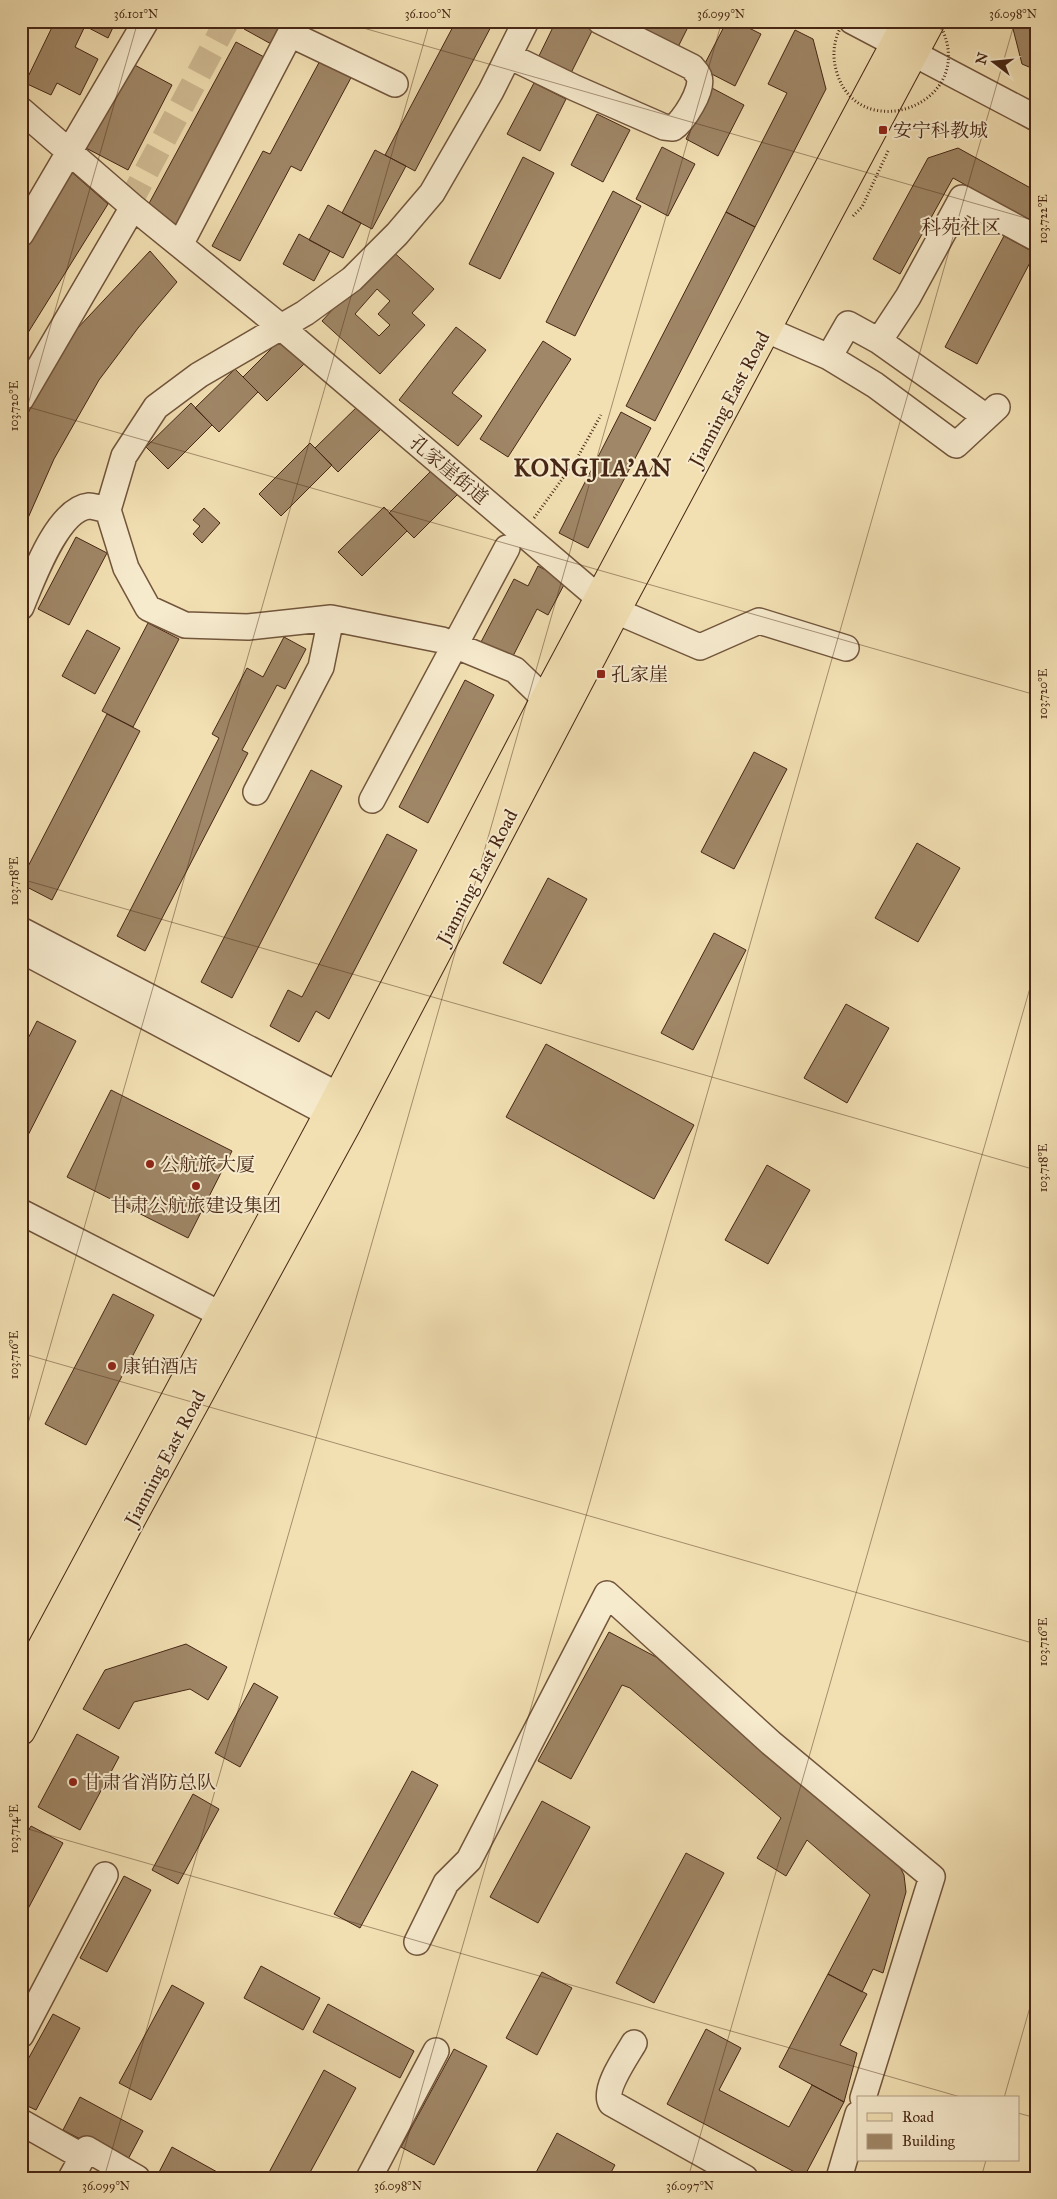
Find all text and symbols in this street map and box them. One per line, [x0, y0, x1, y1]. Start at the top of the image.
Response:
text: 36.101°N [114, 7, 158, 21]
text: 36.100°N [405, 7, 451, 21]
text: 36.099°N [697, 7, 745, 21]
text: 36.098°N [989, 7, 1037, 21]
north arrow [970, 38, 1020, 88]
text: N [972, 50, 992, 67]
place label: 安宁科教城 [893, 119, 988, 142]
marker: 安宁科教城 [877, 124, 889, 136]
text: 103.722°E [1036, 194, 1050, 244]
district label: 科苑社区 [921, 215, 1001, 239]
street label: Jianning East Road [683, 327, 775, 473]
text: 103.720°E [7, 380, 21, 431]
street label: 孔家崖街道 [405, 431, 493, 509]
district label: KONGJIA'AN [514, 453, 672, 483]
place label: 孔家崖 [611, 663, 668, 686]
marker: 孔家崖 [595, 668, 607, 680]
text: 103.720°E [1036, 668, 1050, 719]
street label: Jianning East Road [431, 805, 523, 951]
text: 103.718°E [7, 856, 21, 905]
text: 103.718°E [1036, 1143, 1050, 1192]
place label: 公航旅大厦 [160, 1153, 255, 1176]
marker: 公航旅大厦 [144, 1158, 156, 1170]
marker: 甘肃公航旅建设集团 [190, 1180, 202, 1192]
place label: 甘肃公航旅建设集团 [110, 1194, 282, 1217]
text: 103.716°E [7, 1330, 21, 1379]
place label: 康铂酒店 [122, 1355, 198, 1378]
marker: 康铂酒店 [106, 1360, 118, 1372]
street label: Jianning East Road [119, 1386, 211, 1532]
text: 103.716°E [1036, 1617, 1050, 1666]
place label: 甘肃省消防总队 [83, 1771, 216, 1794]
marker: 甘肃省消防总队 [67, 1776, 79, 1788]
text: 103.714°E [7, 1804, 21, 1854]
legend [857, 2096, 1020, 2162]
text: Road [902, 2108, 934, 2126]
text: Building [902, 2132, 956, 2150]
text: 36.099°N [82, 2179, 130, 2193]
text: 36.098°N [374, 2179, 422, 2193]
text: 36.097°N [666, 2179, 714, 2193]

